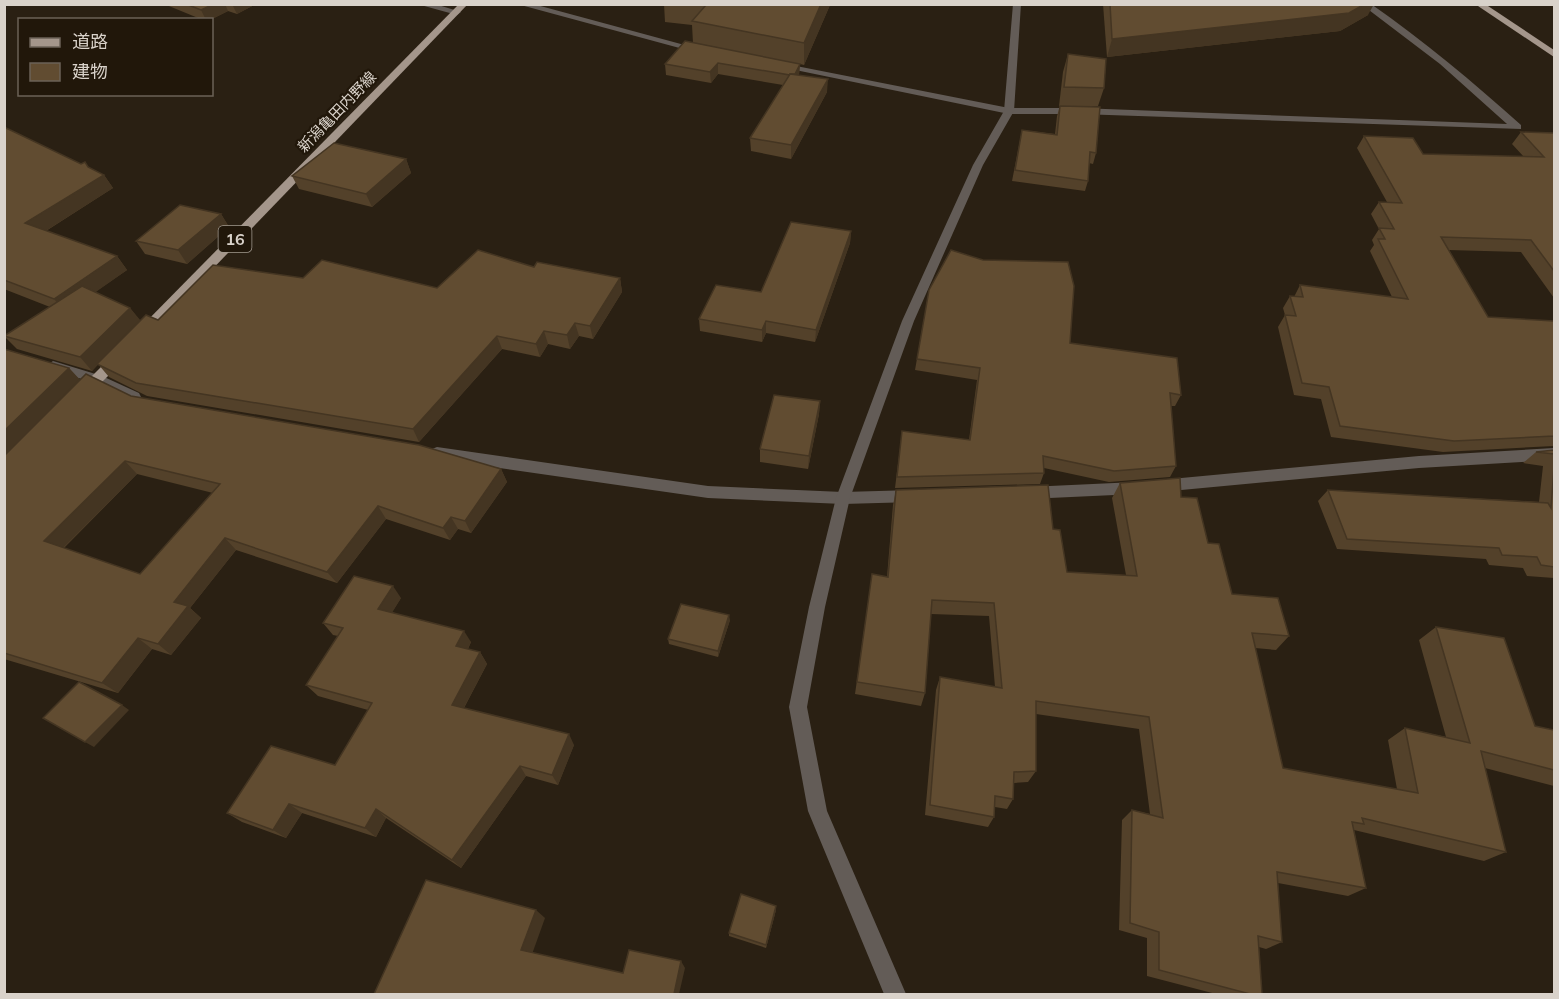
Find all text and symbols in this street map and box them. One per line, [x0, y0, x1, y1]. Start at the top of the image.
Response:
legend [18, 18, 213, 96]
text: 道路 [72, 30, 108, 53]
text: 建物 [72, 60, 108, 83]
street label: 新潟亀田内野線 [293, 67, 380, 156]
road number: 16 [218, 226, 252, 252]

